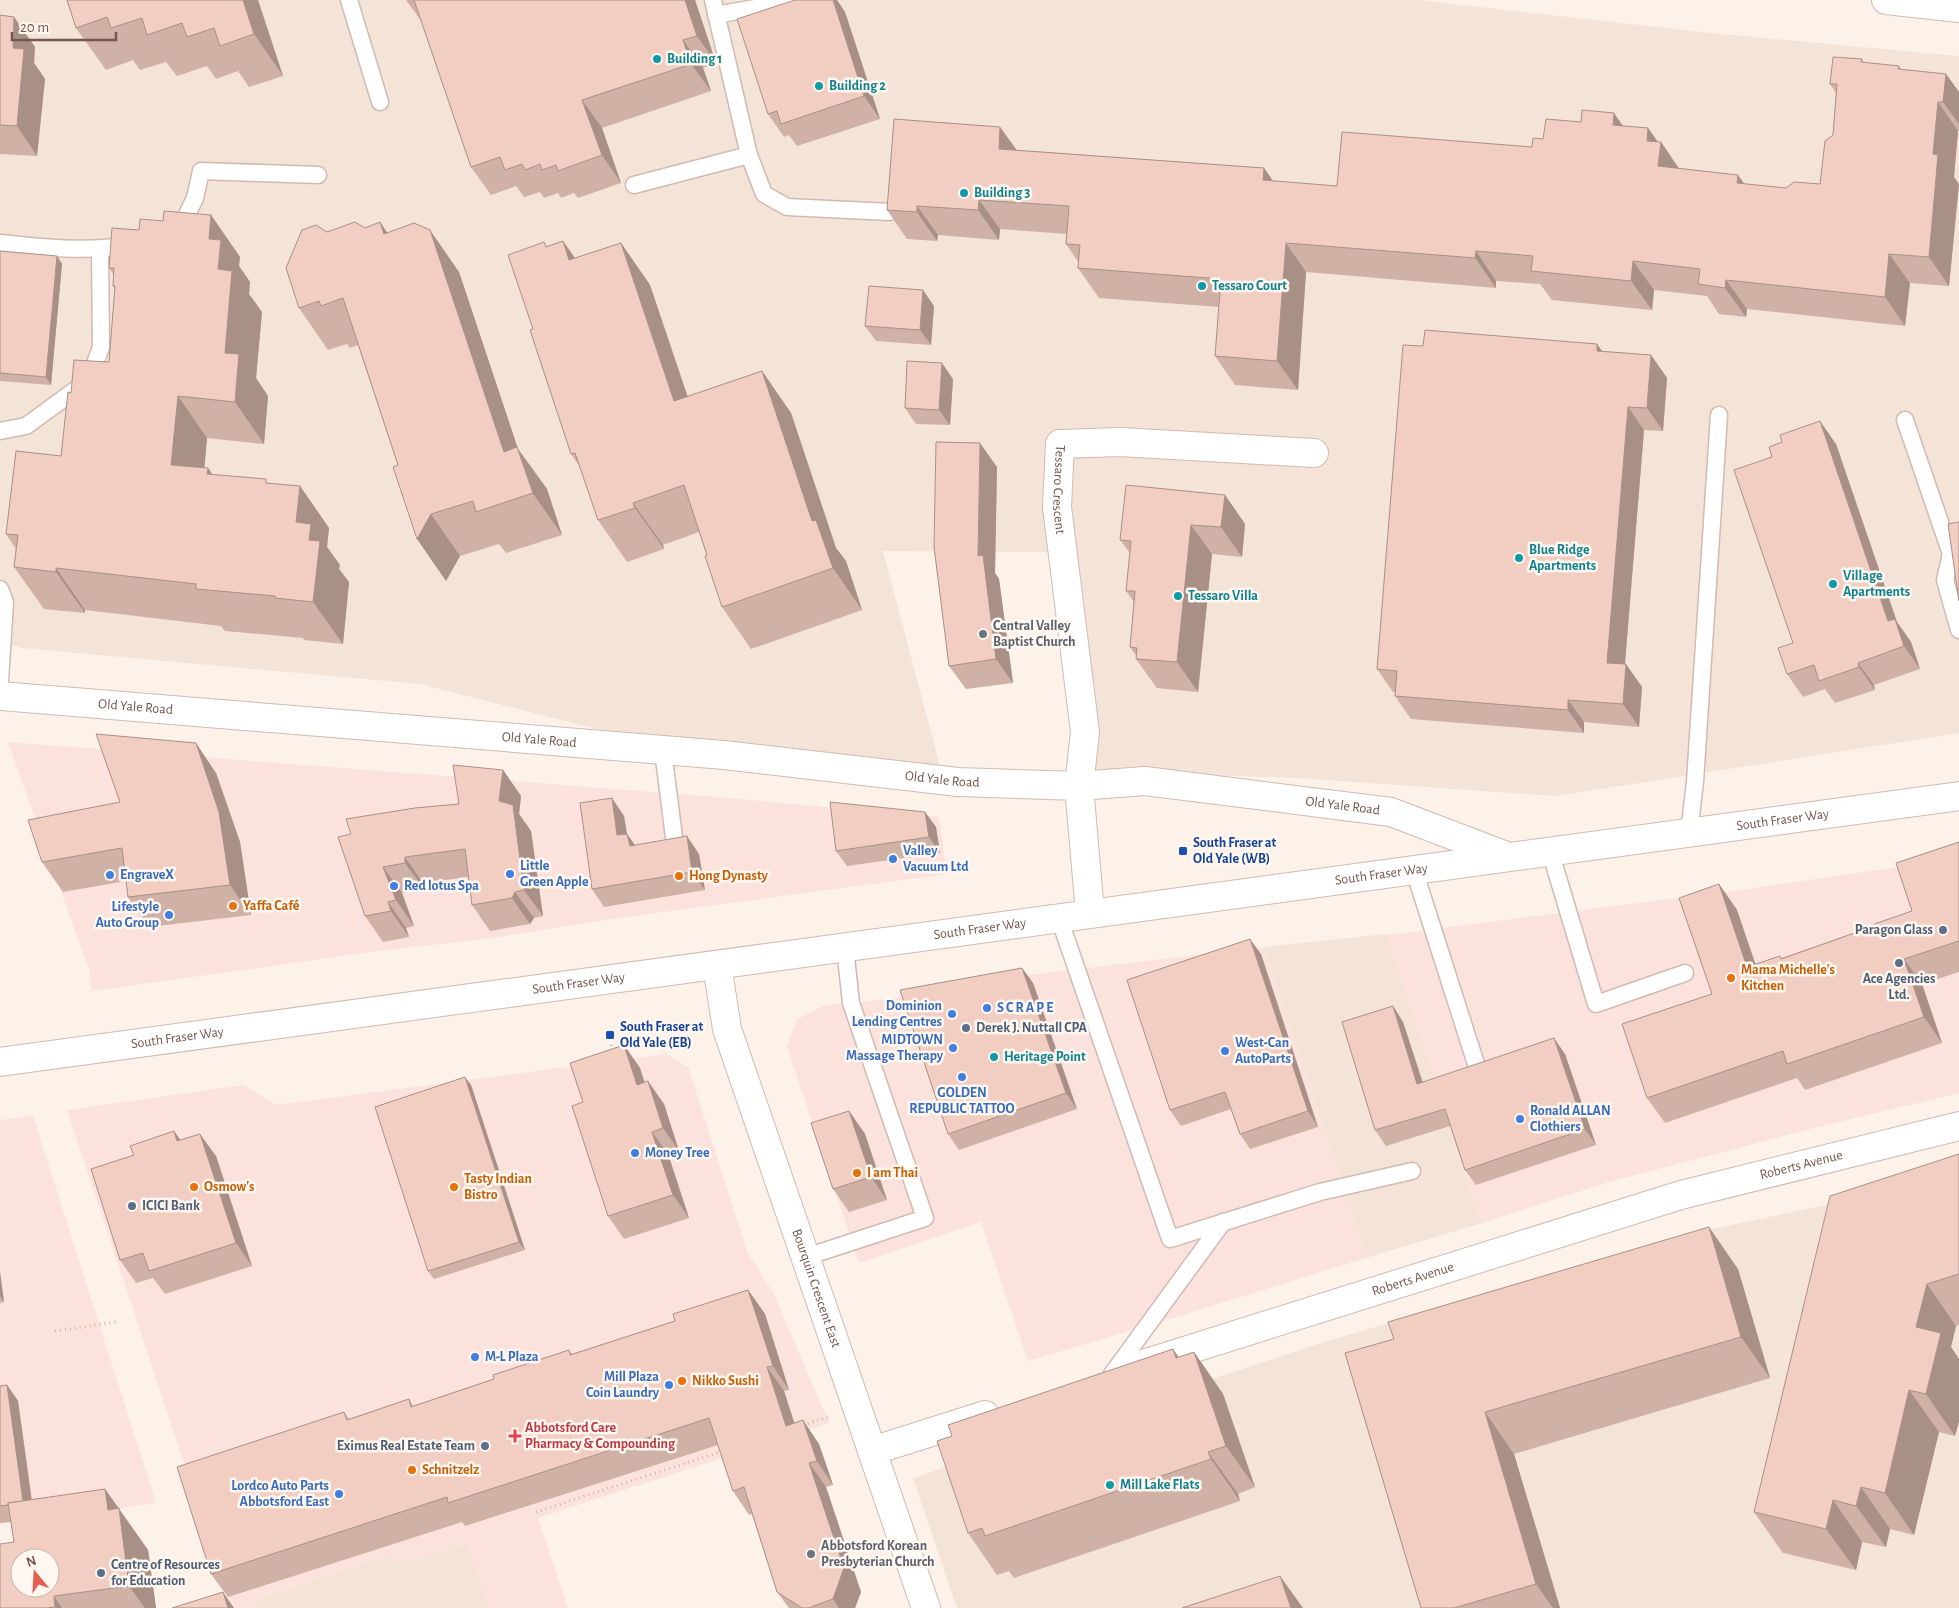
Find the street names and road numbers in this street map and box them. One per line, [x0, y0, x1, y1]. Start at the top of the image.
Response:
street label: Tessaro Crescent [1050, 445, 1067, 536]
street label: Old Yale Road [98, 697, 174, 717]
street label: Old Yale Road [501, 730, 577, 750]
street label: Old Yale Road [904, 769, 980, 790]
street label: Old Yale Road [1305, 794, 1381, 818]
street label: South Fraser Way [1735, 807, 1830, 833]
street label: South Fraser Way [1334, 861, 1429, 888]
street label: South Fraser Way [933, 916, 1027, 942]
street label: South Fraser Way [531, 970, 626, 997]
street label: South Fraser Way [130, 1025, 225, 1051]
street label: Roberts Avenue [1758, 1148, 1844, 1182]
street label: Bourquin Crescent East [789, 1227, 843, 1350]
street label: Roberts Avenue [1370, 1260, 1456, 1299]

